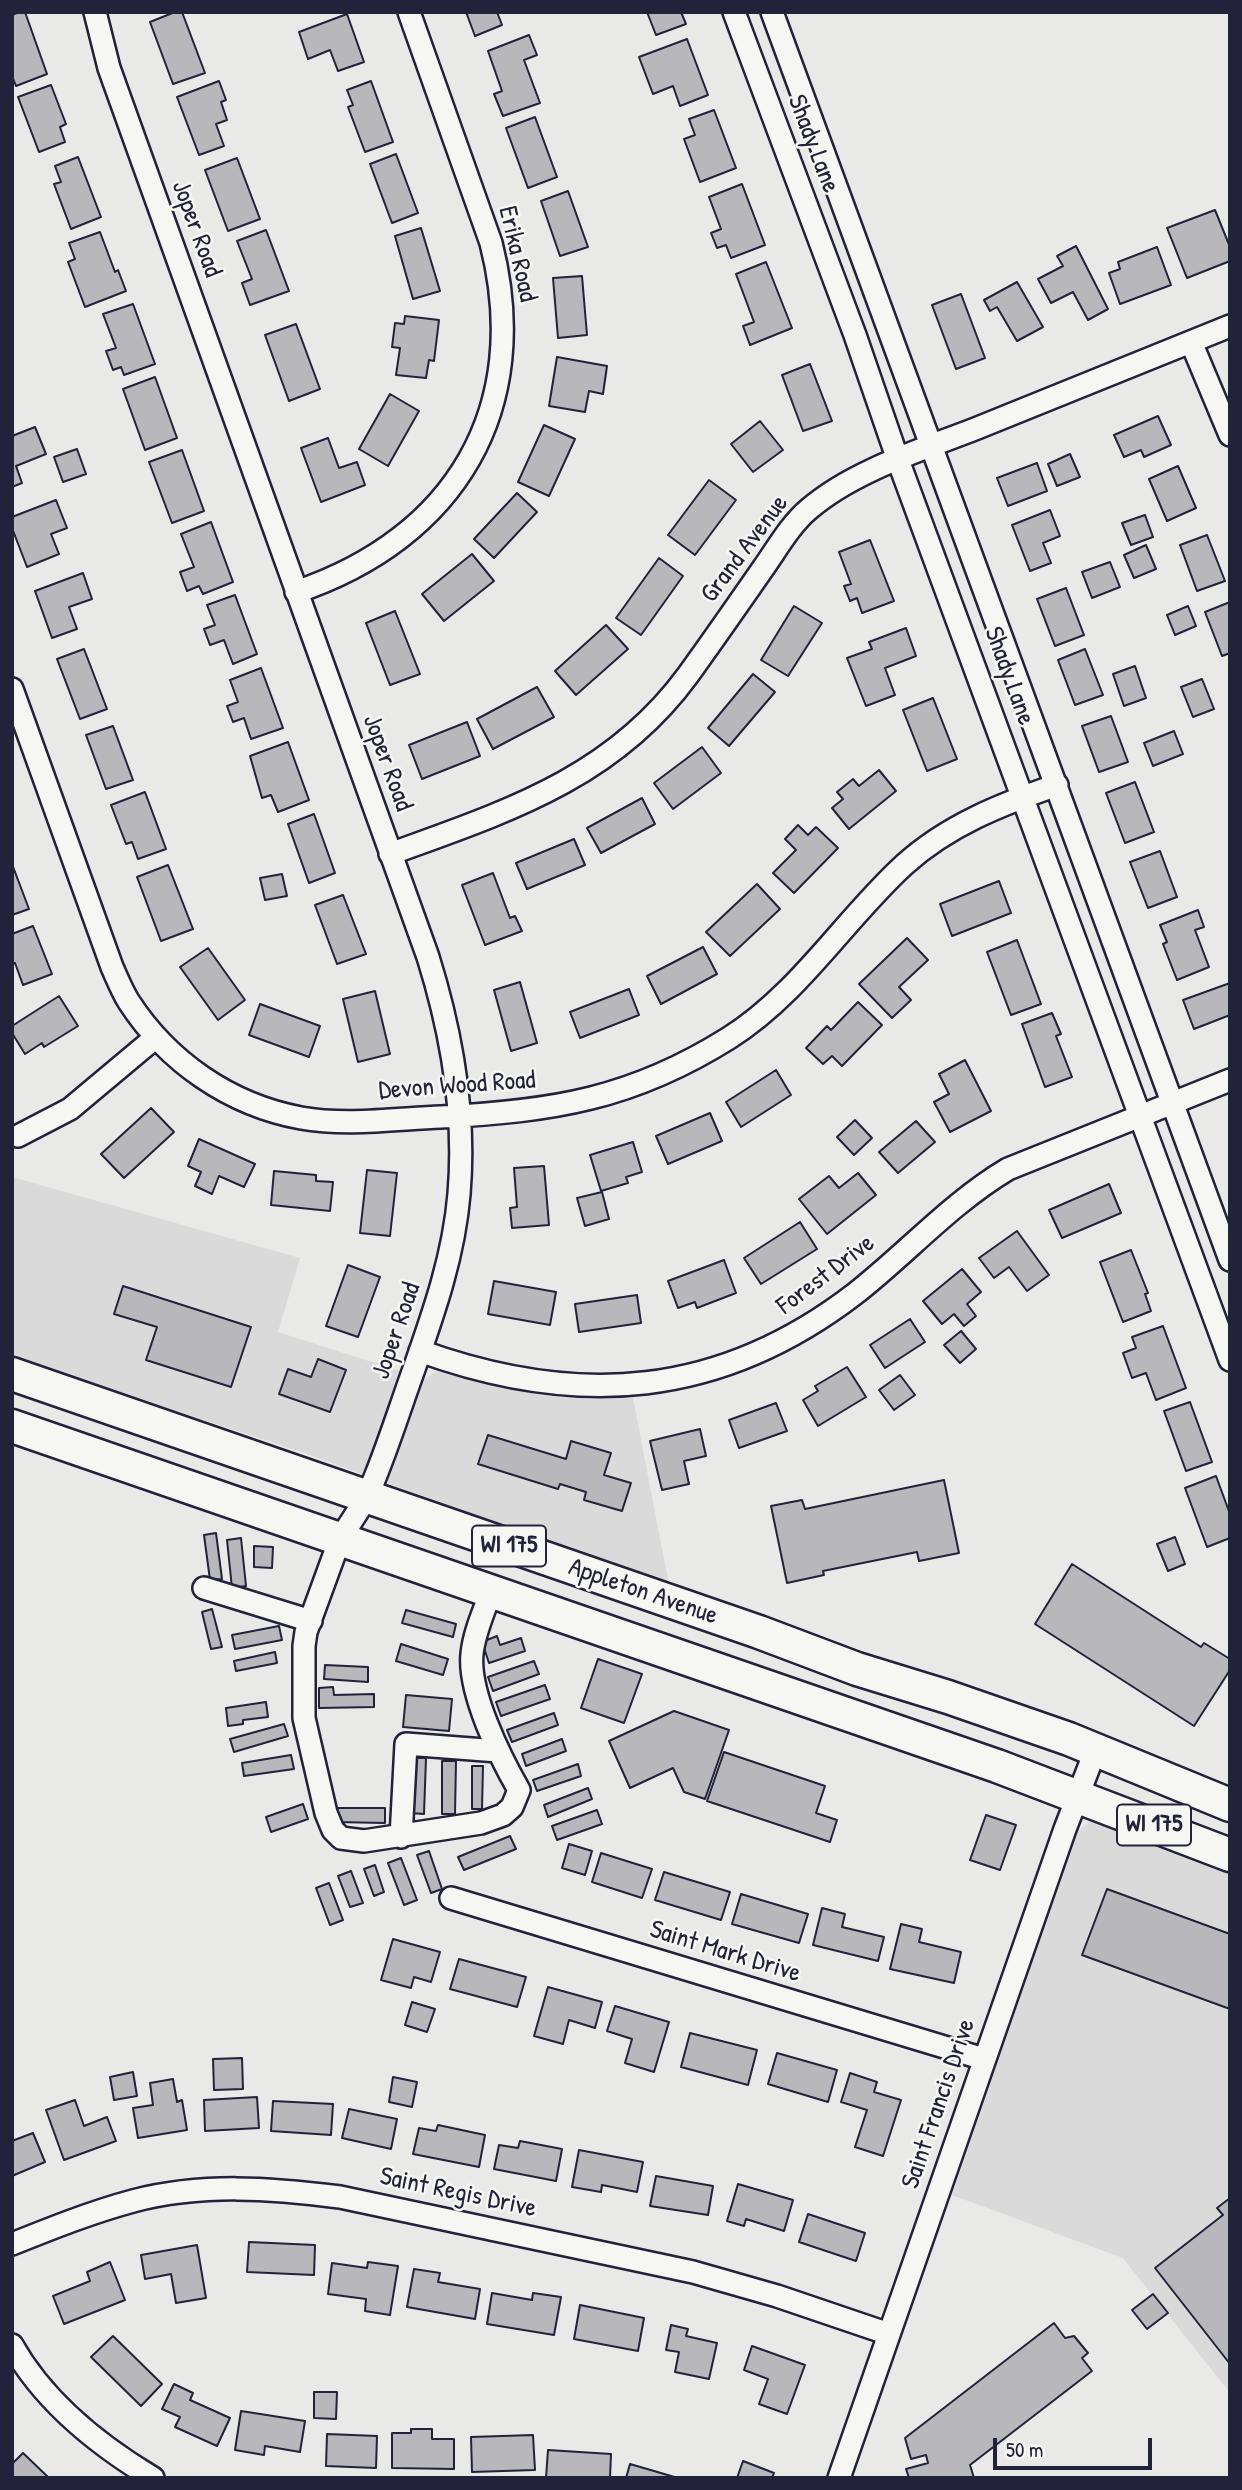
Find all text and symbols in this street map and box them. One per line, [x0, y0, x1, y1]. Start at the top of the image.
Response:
street label: Shady Lane [780, 91, 846, 197]
street label: Joper Road [164, 177, 228, 281]
street label: Erika Road [491, 203, 543, 305]
street label: Grand Avenue [694, 489, 796, 609]
street label: Shady Lane [977, 623, 1041, 729]
street label: Joper Road [355, 711, 419, 815]
street label: Devon Wood Road [378, 1065, 536, 1107]
street label: Forest Drive [771, 1228, 881, 1322]
street label: Joper Road [366, 1279, 428, 1383]
road number: WI 175 [472, 1526, 546, 1566]
street label: Appleton Avenue [565, 1552, 721, 1632]
road number: WI 175 [1117, 1804, 1191, 1846]
street label: Saint Mark Drive [646, 1914, 804, 1990]
street label: Saint Francis Drive [895, 2015, 983, 2193]
street label: Saint Regis Drive [377, 2161, 539, 2225]
scale bar [997, 2424, 1156, 2468]
text: 50 m [1006, 2435, 1043, 2464]

